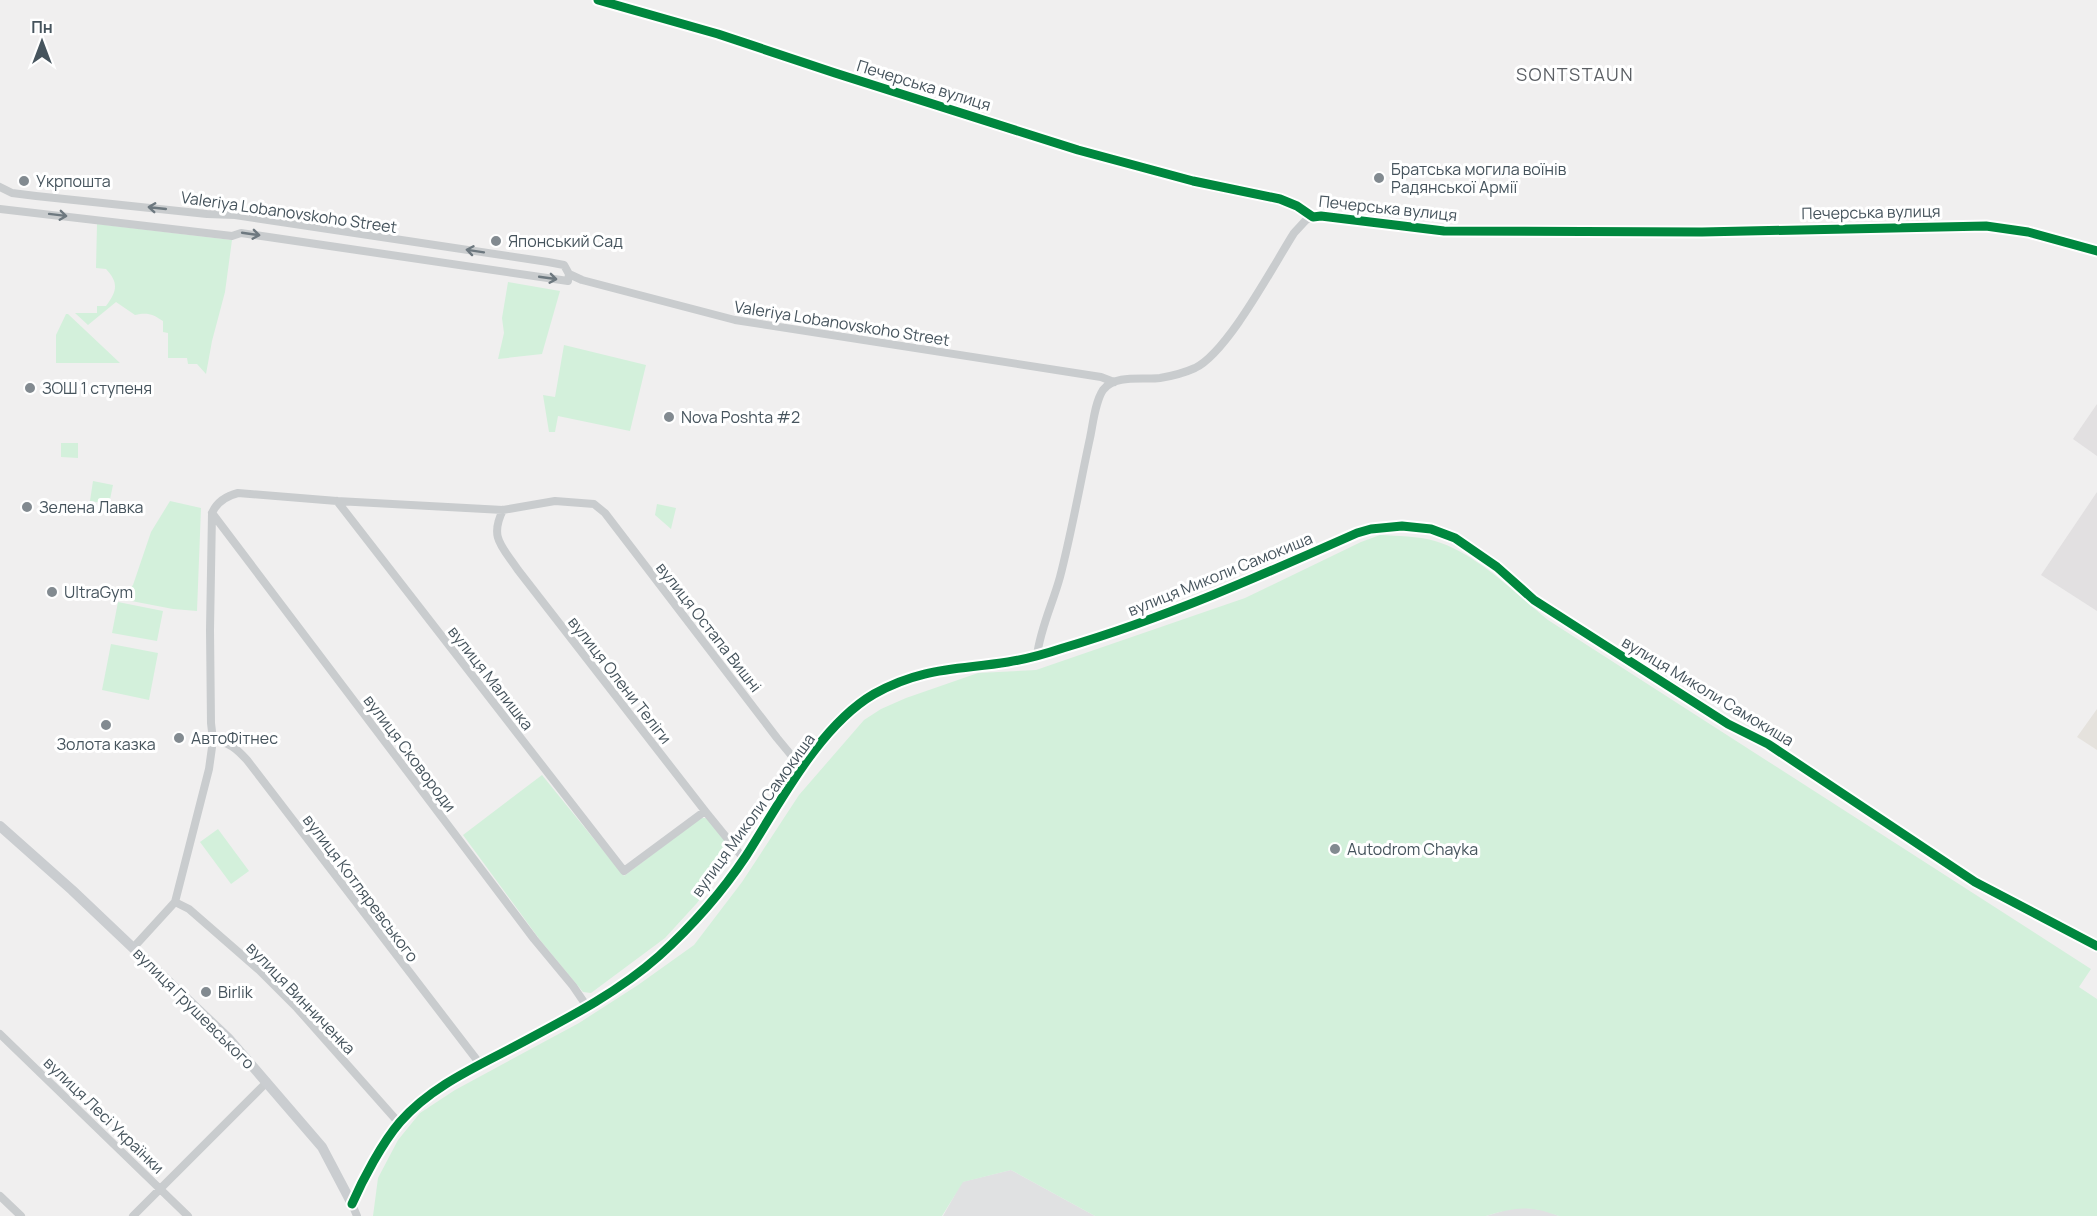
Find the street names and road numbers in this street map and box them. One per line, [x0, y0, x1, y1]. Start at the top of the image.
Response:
street label: Печерська вулиця [854, 54, 994, 116]
street label: Valeriya Lobanovskoho Street [180, 186, 398, 238]
street label: Печерська вулиця [1318, 190, 1458, 226]
street label: Печерська вулиця [1801, 200, 1941, 224]
street label: Valeriya Lobanovskoho Street [733, 295, 951, 351]
street label: вулиця Миколи Самокиша [1124, 527, 1316, 621]
street label: вулиця Остапа Вишні [651, 557, 767, 697]
street label: вулиця Олени Теліги [563, 612, 677, 748]
street label: вулиця Малишка [443, 621, 539, 735]
street label: вулиця Миколи Самокиша [1618, 631, 1798, 751]
street label: вулиця Сковороди [359, 690, 461, 816]
street label: вулиця Миколи Самокиша [686, 729, 820, 901]
street label: вулиця Котляревського [298, 810, 424, 966]
street label: вулиця Винниченка [242, 937, 360, 1059]
street label: вулиця Грушевського [128, 942, 260, 1074]
street label: вулиця Лесі Українки [39, 1052, 169, 1178]

